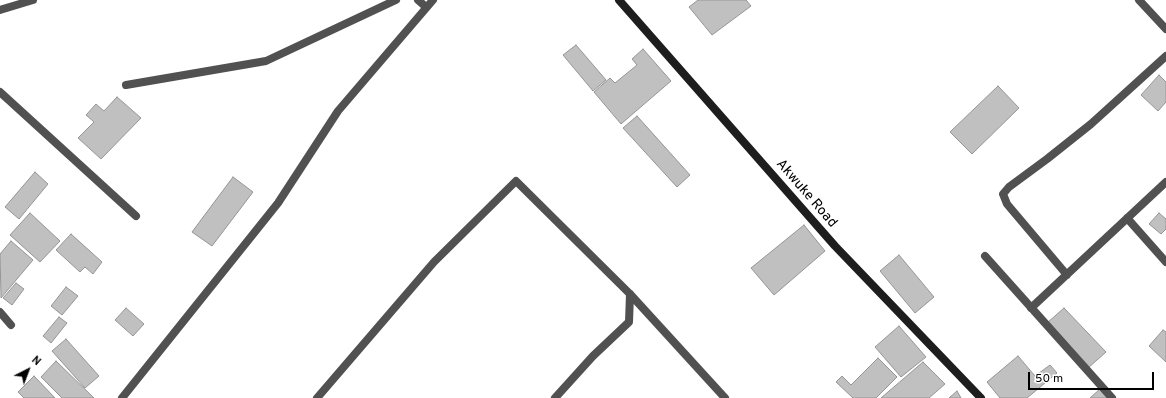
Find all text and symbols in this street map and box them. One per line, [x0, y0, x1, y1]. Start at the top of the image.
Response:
street label: Akwuke Road [772, 156, 840, 232]
north arrow [8, 350, 48, 390]
text: N [28, 353, 44, 369]
scale bar [1030, 364, 1156, 390]
text: 50 m [1035, 371, 1063, 387]

